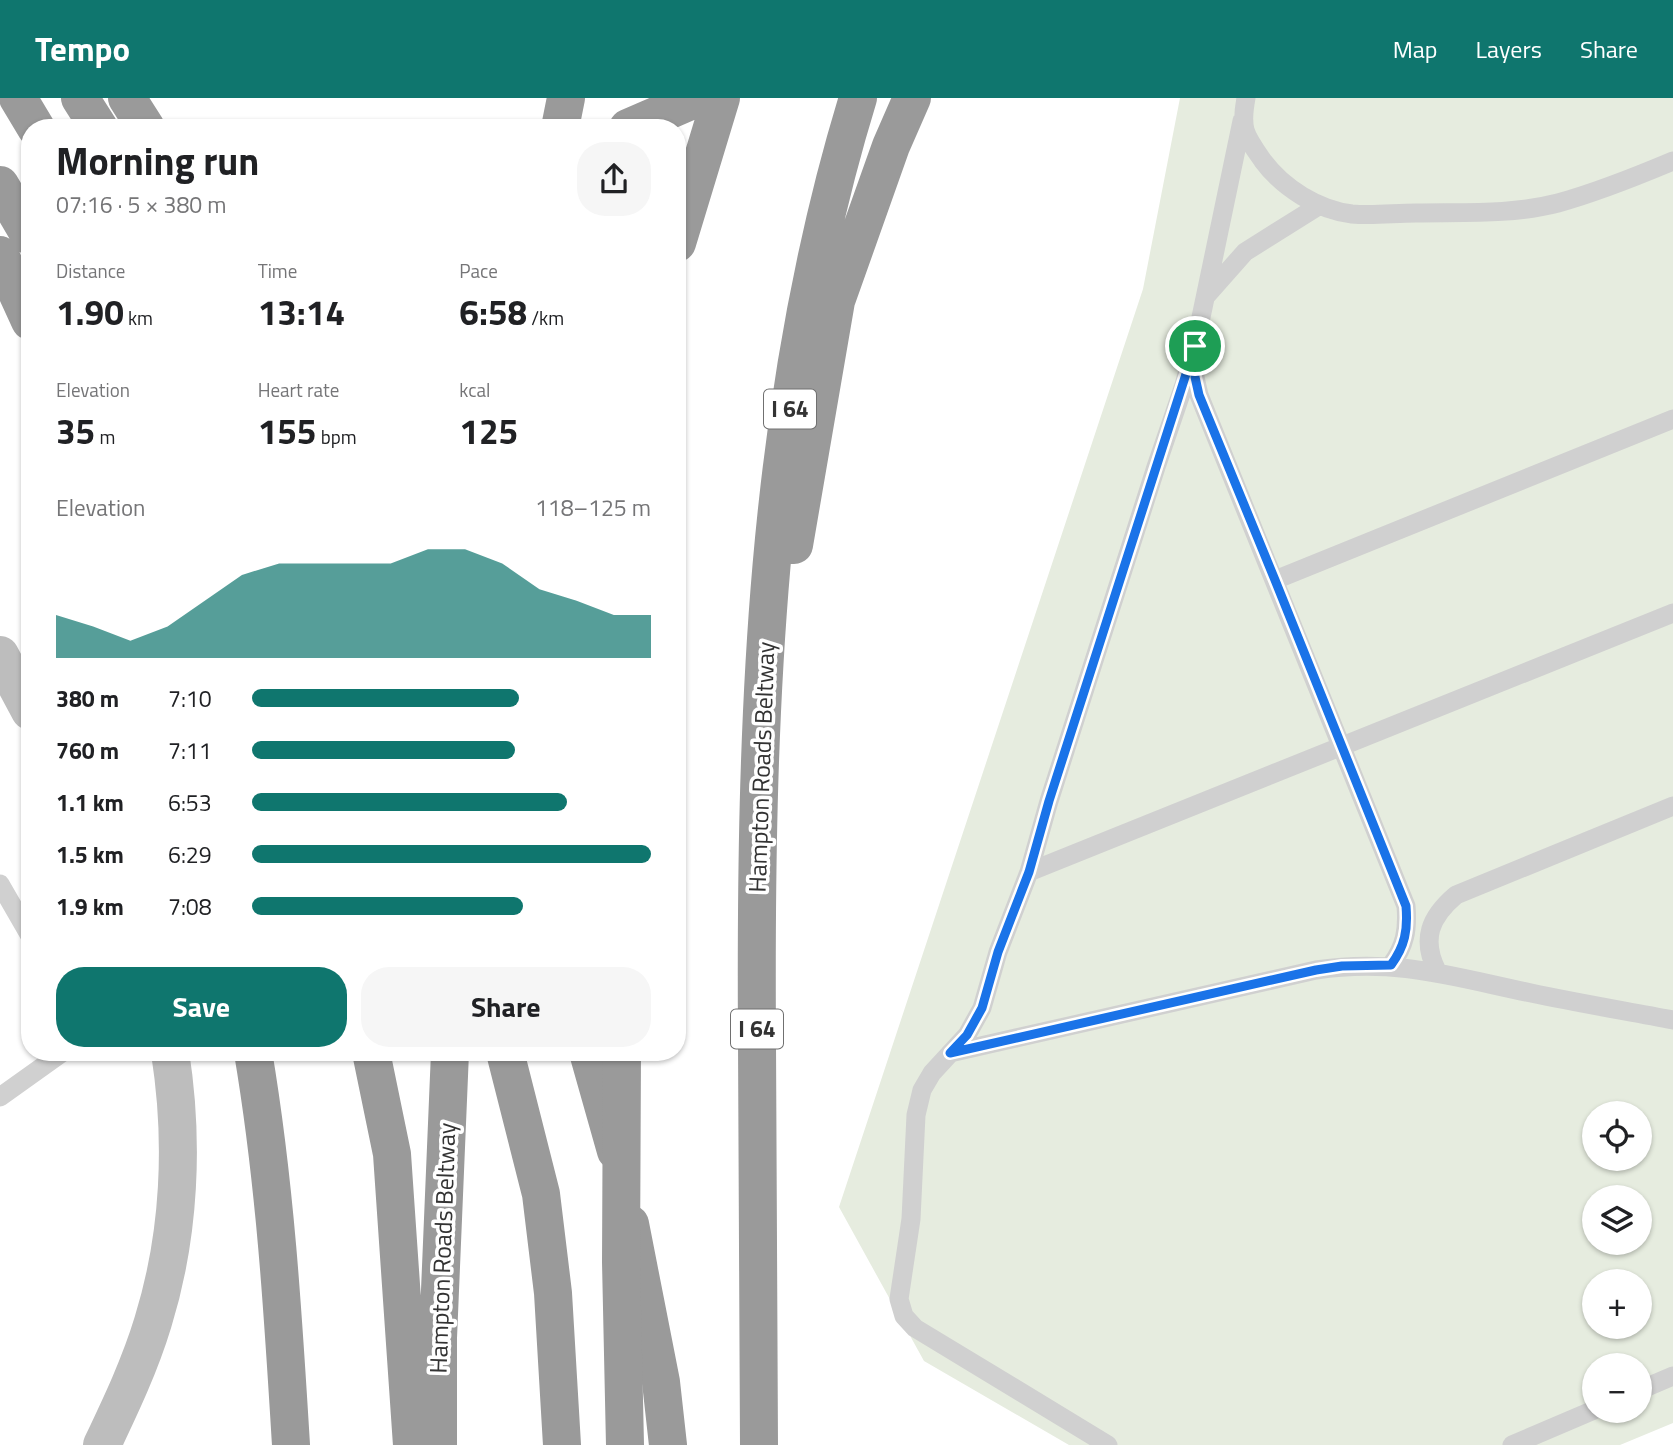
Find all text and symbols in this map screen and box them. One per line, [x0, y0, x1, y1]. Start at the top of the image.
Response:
text: Tempo [35, 24, 130, 74]
text: Map [1393, 31, 1438, 67]
text: Layers [1476, 31, 1542, 67]
text: Share [1580, 31, 1638, 67]
text: Morning run [56, 132, 259, 190]
button: share [577, 142, 651, 216]
text: 07:16 · 5 × 380 m [56, 187, 226, 222]
text: Distance [56, 256, 125, 285]
text: Time [258, 256, 297, 285]
text: Pace [459, 256, 498, 285]
text: 1.90 [56, 285, 124, 339]
text: 13:14 [258, 285, 345, 339]
text: 6:58 [459, 285, 527, 339]
text: km [124, 303, 153, 332]
text: /km [527, 303, 564, 332]
pin [1165, 316, 1225, 376]
icon: arrive [1176, 327, 1214, 365]
text: Elevation [56, 375, 130, 404]
text: Heart rate [258, 375, 339, 404]
text: kcal [459, 375, 490, 404]
road number: I 64 [764, 390, 816, 428]
text: 35 [56, 404, 95, 458]
text: 155 [258, 404, 316, 458]
text: 125 [459, 404, 518, 458]
text: m [95, 422, 115, 451]
text: bpm [316, 422, 357, 451]
text: Elevation [56, 490, 145, 525]
text: 118–125 m [535, 490, 651, 525]
street label: Hampton Roads Beltway [739, 640, 783, 893]
text: 380 m [56, 681, 119, 716]
text: 7:10 [168, 681, 212, 716]
text: 760 m [56, 733, 119, 768]
text: 7:11 [168, 733, 212, 768]
text: 1.1 km [56, 785, 124, 820]
text: 6:53 [168, 785, 212, 820]
text: 1.5 km [56, 837, 124, 872]
text: 6:29 [168, 837, 212, 872]
text: 1.9 km [56, 889, 124, 924]
text: 7:08 [168, 889, 212, 924]
button: Save [56, 967, 347, 1047]
button: Share [361, 967, 651, 1047]
road number: I 64 [731, 1010, 783, 1048]
map controls [1582, 1101, 1652, 1423]
button: locate [1582, 1101, 1652, 1171]
street label: Hampton Roads Beltway [420, 1121, 464, 1374]
button: layers [1582, 1185, 1652, 1255]
button: + [1582, 1269, 1652, 1339]
button: − [1582, 1353, 1652, 1423]

